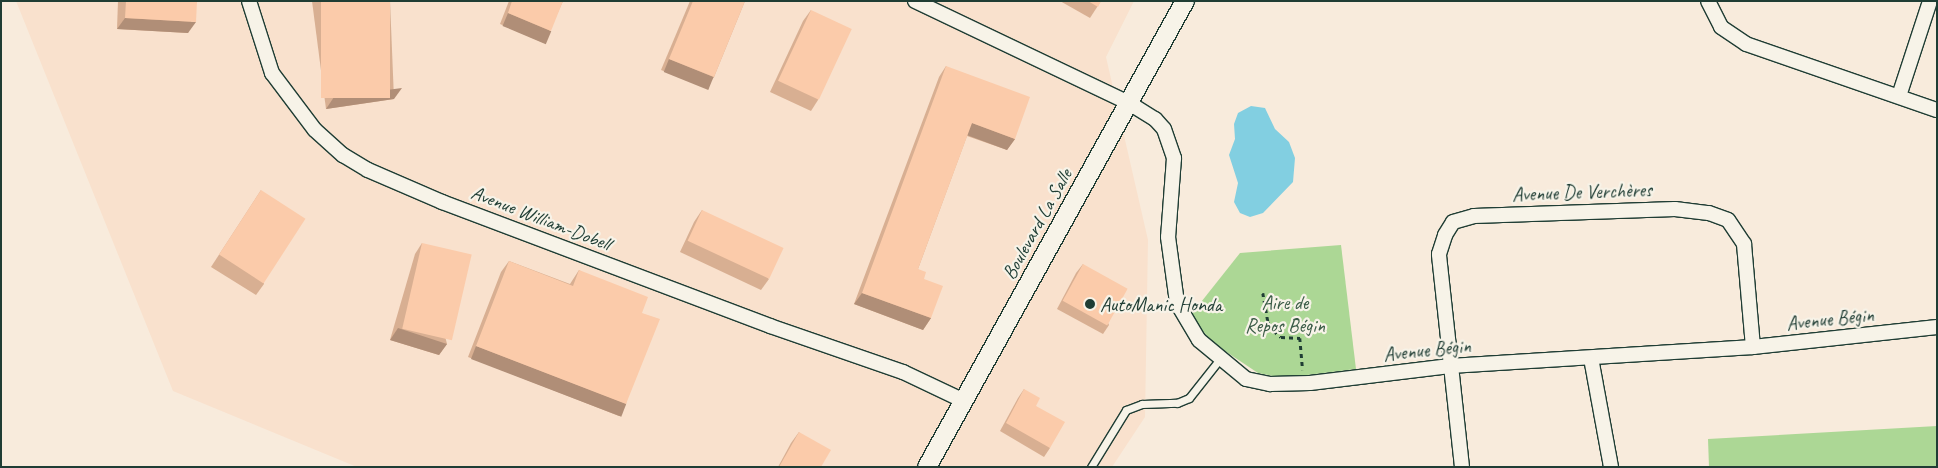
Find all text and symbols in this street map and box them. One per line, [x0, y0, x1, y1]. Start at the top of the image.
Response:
street label: Boulevard La Salle [997, 164, 1077, 284]
street label: Avenue De Verchères [1512, 178, 1652, 206]
street label: Avenue William-Dobell [468, 181, 614, 255]
park label: Aire de Repos Bégin [1245, 290, 1325, 337]
place label: AutoManic Honda [1100, 292, 1222, 316]
marker: AutoManic Honda [1084, 298, 1096, 310]
street label: Avenue Bégin [1785, 302, 1875, 336]
street label: Avenue Bégin [1382, 333, 1472, 367]

